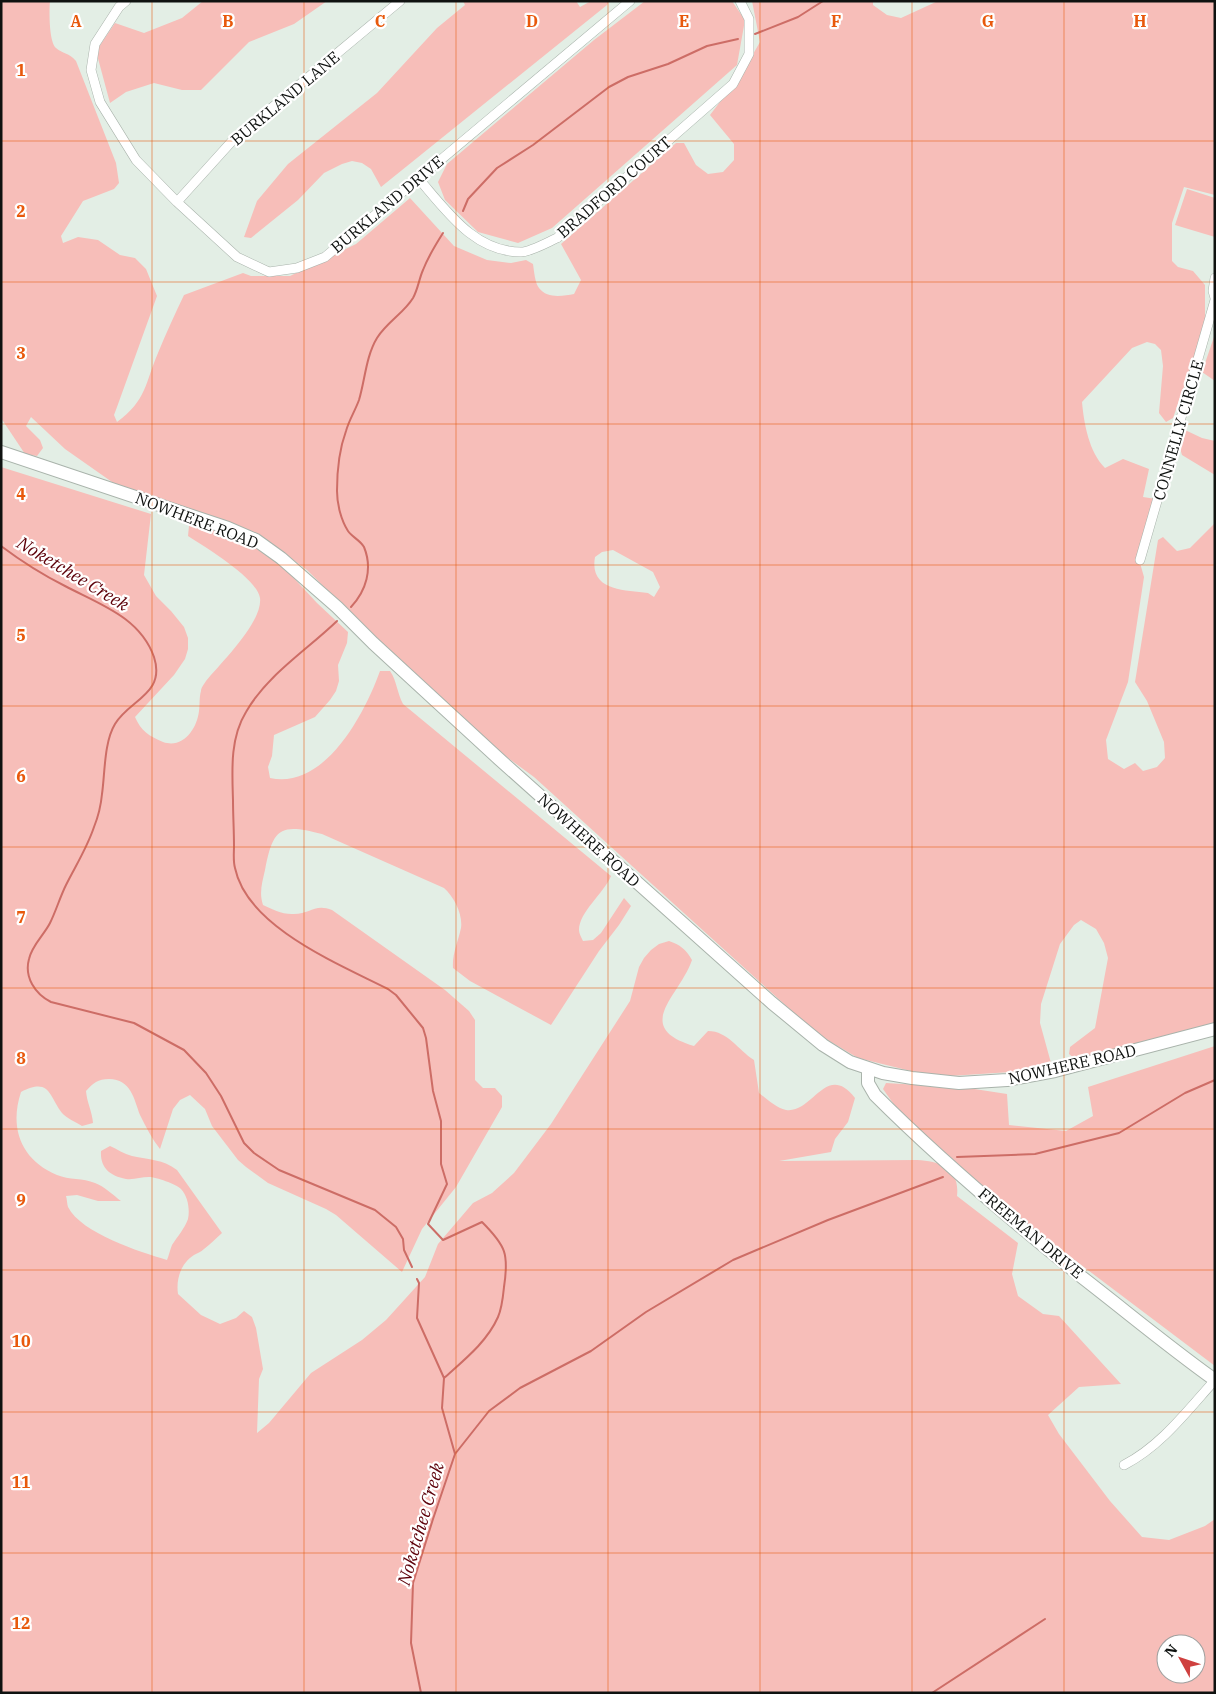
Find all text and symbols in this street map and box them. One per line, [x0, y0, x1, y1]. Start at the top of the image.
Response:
text: A [70, 11, 82, 31]
text: B [222, 11, 234, 31]
text: C [375, 11, 385, 31]
text: D [526, 11, 538, 31]
text: E [679, 11, 689, 31]
text: F [831, 11, 841, 31]
text: G [982, 11, 994, 31]
text: H [1134, 11, 1147, 31]
street label: BURKLAND LANE [226, 47, 344, 149]
text: 1 [16, 60, 26, 80]
street label: BRADFORD COURT [553, 132, 675, 242]
street label: BURKLAND DRIVE [327, 151, 447, 257]
text: 2 [16, 201, 26, 221]
text: 3 [16, 343, 26, 363]
street label: CONNELLY CIRCLE [1148, 357, 1208, 503]
text: 4 [16, 484, 26, 504]
street label: NOWHERE ROAD [132, 487, 262, 553]
water label: Noketchee Creek [12, 531, 134, 616]
text: 5 [16, 625, 26, 645]
text: 6 [16, 766, 26, 786]
street label: NOWHERE ROAD [534, 789, 644, 891]
text: 7 [16, 907, 26, 927]
street label: NOWHERE ROAD [1006, 1040, 1138, 1088]
text: 8 [16, 1048, 26, 1068]
street label: FREEMAN DRIVE [974, 1183, 1088, 1283]
text: 9 [16, 1190, 26, 1210]
text: 10 [11, 1331, 31, 1351]
water label: Noketchee Creek [392, 1459, 449, 1589]
text: 11 [11, 1472, 31, 1492]
text: 12 [11, 1613, 31, 1633]
north arrow [1156, 1634, 1206, 1684]
text: N [1161, 1641, 1181, 1661]

